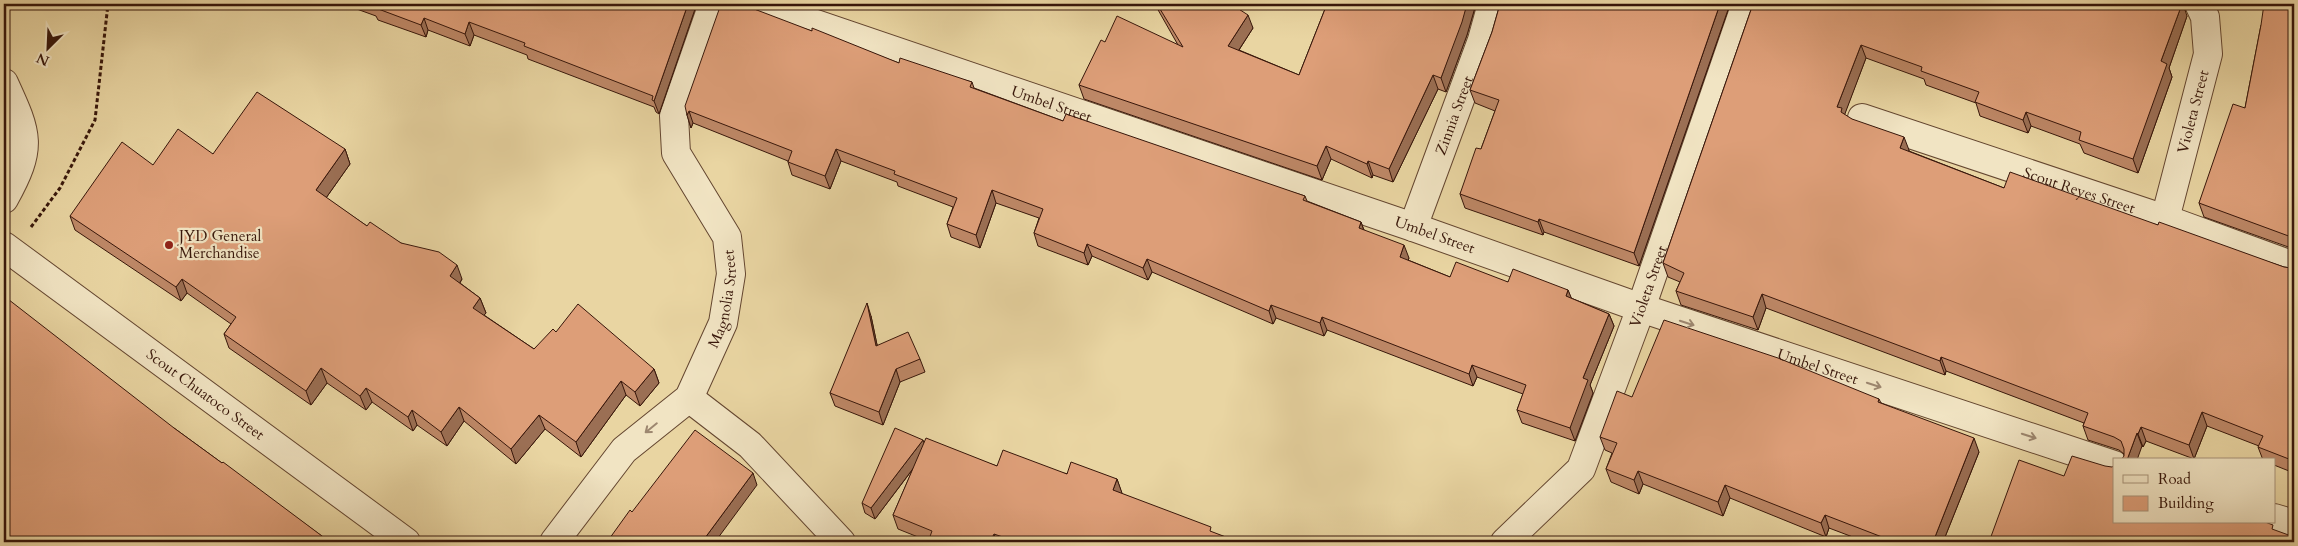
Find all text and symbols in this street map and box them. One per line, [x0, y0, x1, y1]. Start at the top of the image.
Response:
north arrow [22, 22, 72, 72]
text: N [33, 48, 52, 71]
street label: Violeta Street [2173, 68, 2213, 155]
street label: Zinnia Street [1430, 73, 1478, 158]
street label: Umbel Street [1009, 81, 1095, 127]
street label: Scout Reyes Street [2021, 162, 2138, 218]
street label: Umbel Street [1392, 211, 1478, 258]
place label: JYD General Merchandise [177, 226, 261, 263]
marker: JYD General Merchandise [163, 239, 175, 251]
street label: Violeta Street [1625, 243, 1672, 330]
street label: Magnolia Street [703, 248, 741, 351]
one-way arrow [1679, 319, 1695, 329]
street label: Scout Chuatoco Street [142, 344, 269, 444]
street label: Umbel Street [1775, 344, 1861, 389]
one-way arrow [1866, 381, 1882, 391]
one-way arrow [645, 423, 658, 434]
one-way arrow [2020, 432, 2036, 442]
legend [2113, 458, 2276, 524]
text: Road [2158, 469, 2191, 489]
text: Building [2158, 493, 2214, 513]

